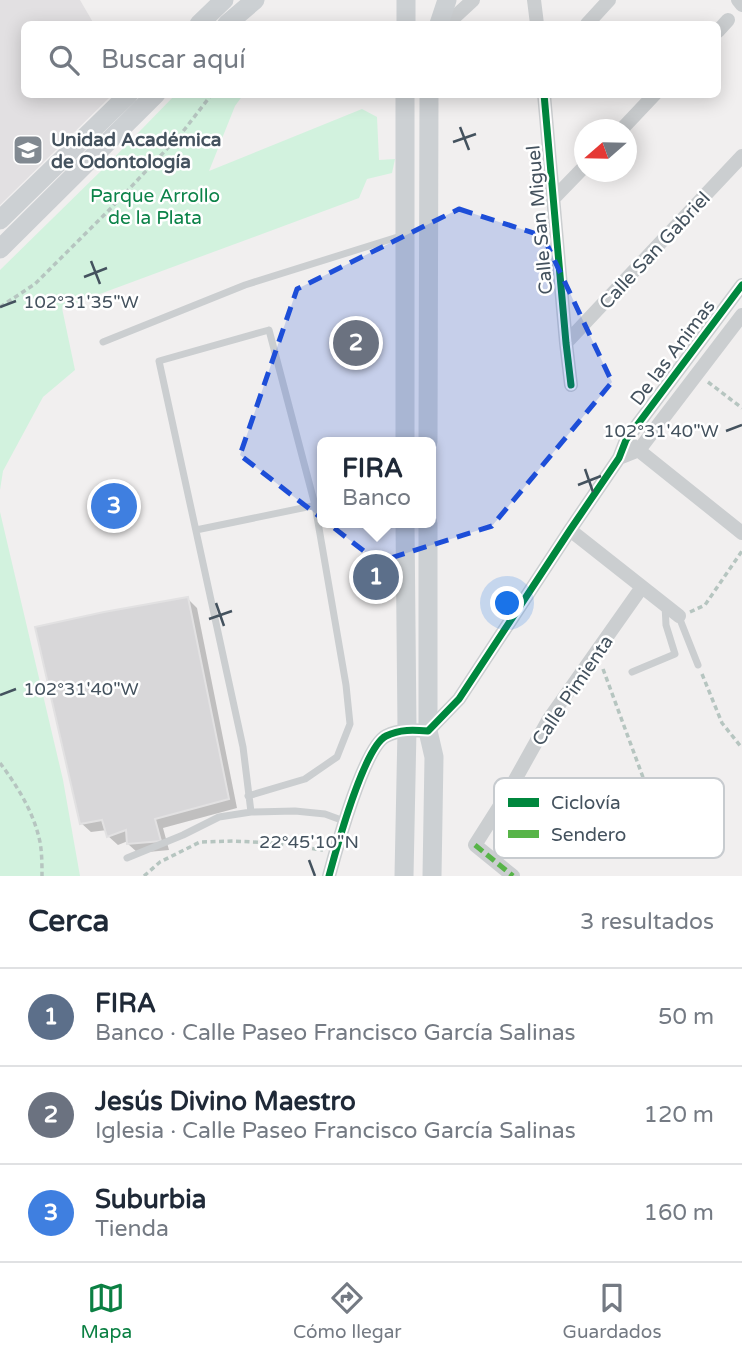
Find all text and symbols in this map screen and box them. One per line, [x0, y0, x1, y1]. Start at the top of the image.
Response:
search box [21, 21, 721, 98]
icon: search [45, 41, 83, 79]
text: Buscar aquí [101, 44, 246, 75]
north arrow [574, 119, 637, 182]
place label: Unidad Académica de Odontología [51, 129, 221, 174]
school or university icon: Unidad Académica de Odontología [11, 133, 45, 167]
street label: Calle San Miguel [523, 144, 557, 296]
park label: Parque Arrollo de la Plata [90, 185, 220, 229]
street label: Calle San Gabriel [595, 187, 715, 314]
text: 102°31'35"W [23, 291, 139, 313]
street label: De las Animas [626, 295, 720, 410]
pin: 2 [333, 317, 379, 369]
text: 102°31'40"W [603, 420, 719, 442]
popup [317, 437, 436, 528]
text: FIRA [342, 453, 403, 484]
pin: 3 [91, 480, 137, 532]
text: Banco [342, 484, 411, 512]
pin: 1 [353, 551, 399, 603]
your location [490, 586, 524, 620]
street label: Calle Pimienta [528, 631, 618, 750]
text: 102°31'40"W [23, 678, 139, 700]
legend [494, 778, 724, 858]
text: Ciclovía [551, 792, 621, 814]
text: Sendero [551, 824, 626, 846]
text: 22°45'10"N [259, 831, 359, 853]
text: Cerca [28, 903, 109, 940]
text: 3 resultados [580, 908, 714, 936]
text: FIRA [95, 988, 156, 1019]
text: 1 [44, 1003, 58, 1031]
text: 50 m [658, 1003, 714, 1031]
text: Banco · Calle Paseo Francisco García Salinas [95, 1019, 576, 1047]
text: Jesús Divino Maestro [95, 1086, 356, 1117]
text: 2 [44, 1101, 58, 1129]
text: 120 m [644, 1101, 714, 1129]
text: Iglesia · Calle Paseo Francisco García Salinas [95, 1117, 576, 1145]
text: Suburbia [95, 1184, 206, 1215]
text: 3 [44, 1199, 58, 1227]
text: 160 m [644, 1199, 714, 1227]
text: Tienda [95, 1215, 169, 1243]
tab: Mapa [80, 1279, 132, 1343]
tab: Cómo llegar [293, 1279, 402, 1343]
tab: Guardados [563, 1279, 662, 1343]

